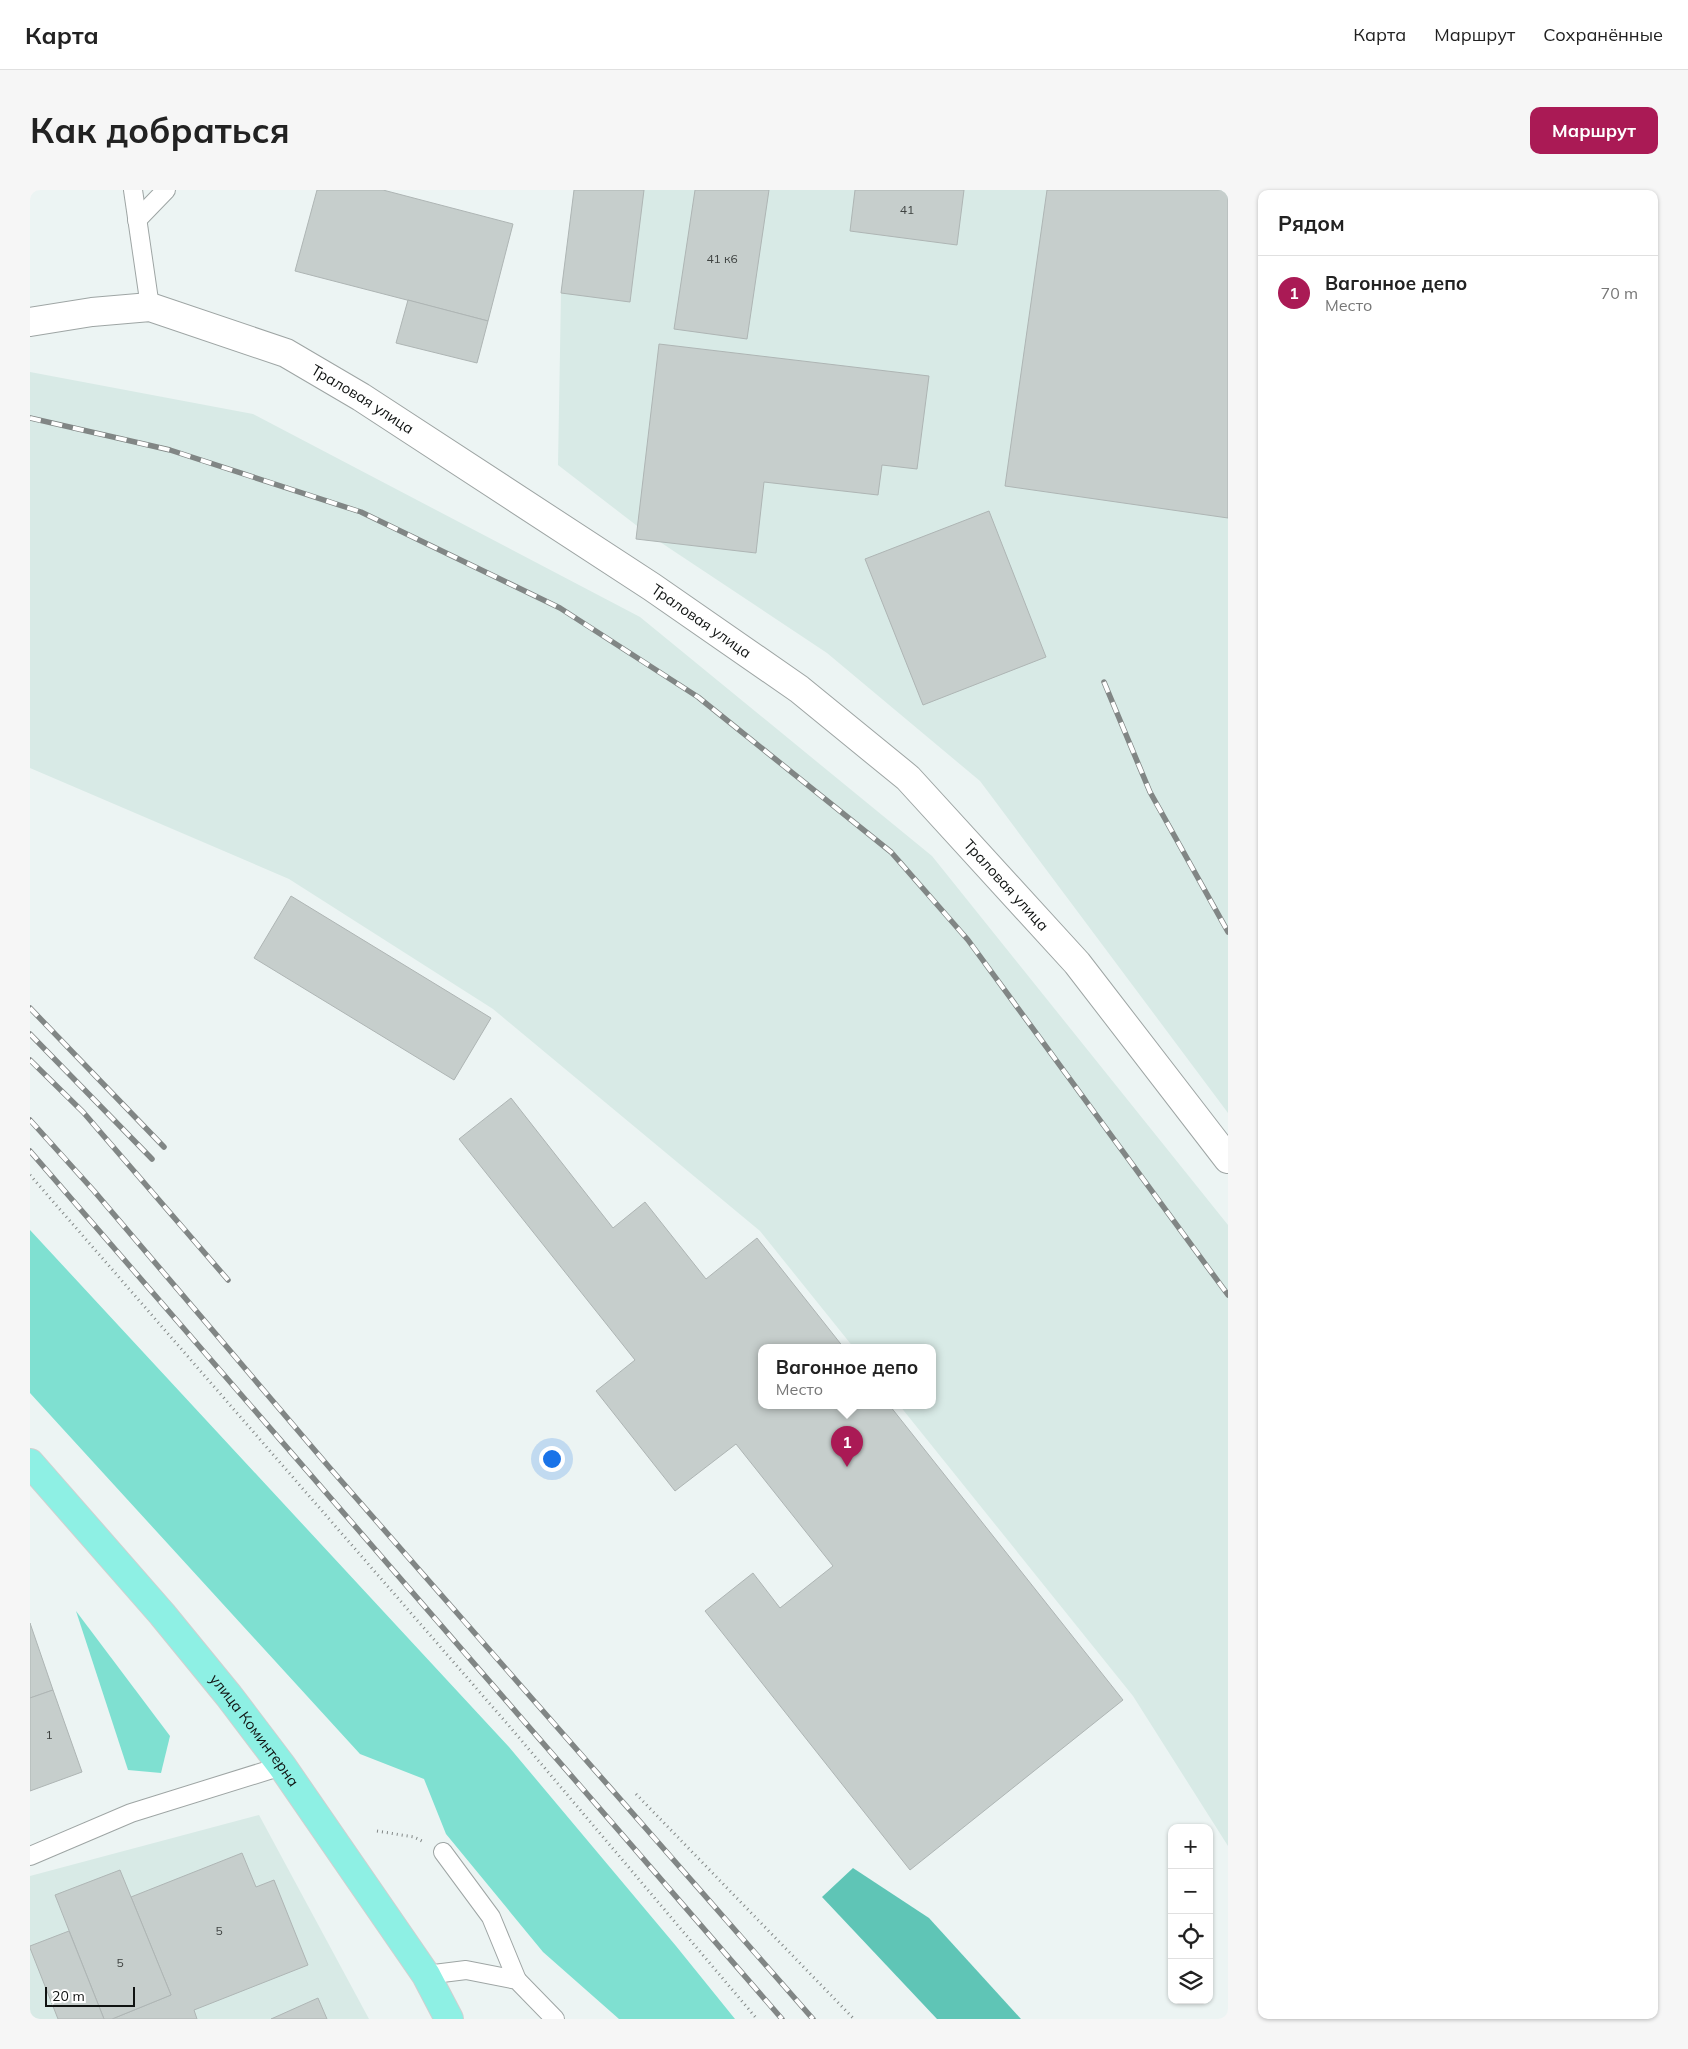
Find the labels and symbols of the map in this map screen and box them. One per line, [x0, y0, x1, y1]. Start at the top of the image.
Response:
house number: 41 [900, 202, 914, 217]
house number: 41 к6 [706, 251, 738, 266]
street label: Траловая улица [308, 360, 418, 438]
street label: Траловая улица [648, 580, 755, 662]
street label: Траловая улица [960, 835, 1053, 935]
pin: 1 [831, 1426, 863, 1467]
your location [539, 1446, 565, 1472]
street label: улица Коминтерна [206, 1670, 303, 1790]
house number: 1 [45, 1727, 53, 1742]
house number: 5 [215, 1923, 223, 1938]
house number: 5 [116, 1955, 124, 1970]
scale bar [45, 1984, 135, 2007]

